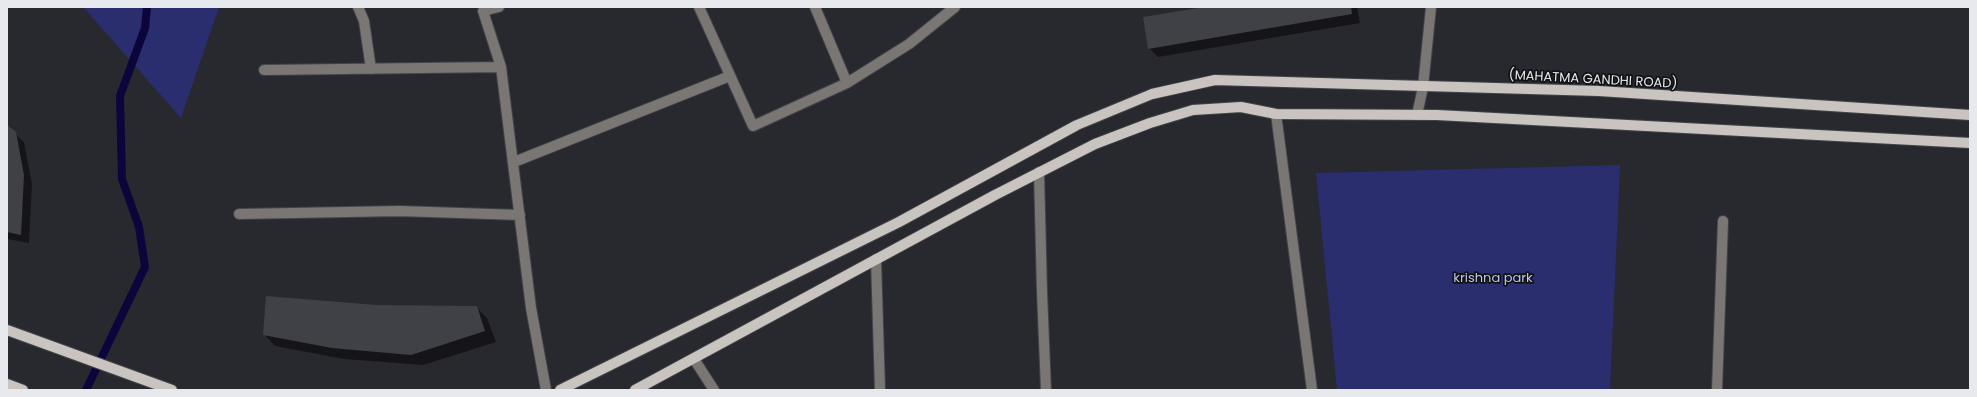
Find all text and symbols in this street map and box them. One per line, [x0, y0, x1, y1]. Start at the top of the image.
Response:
street label: (MAHATMA GANDHI ROAD) [1508, 68, 1678, 92]
park label: krishna park [1453, 271, 1533, 287]

